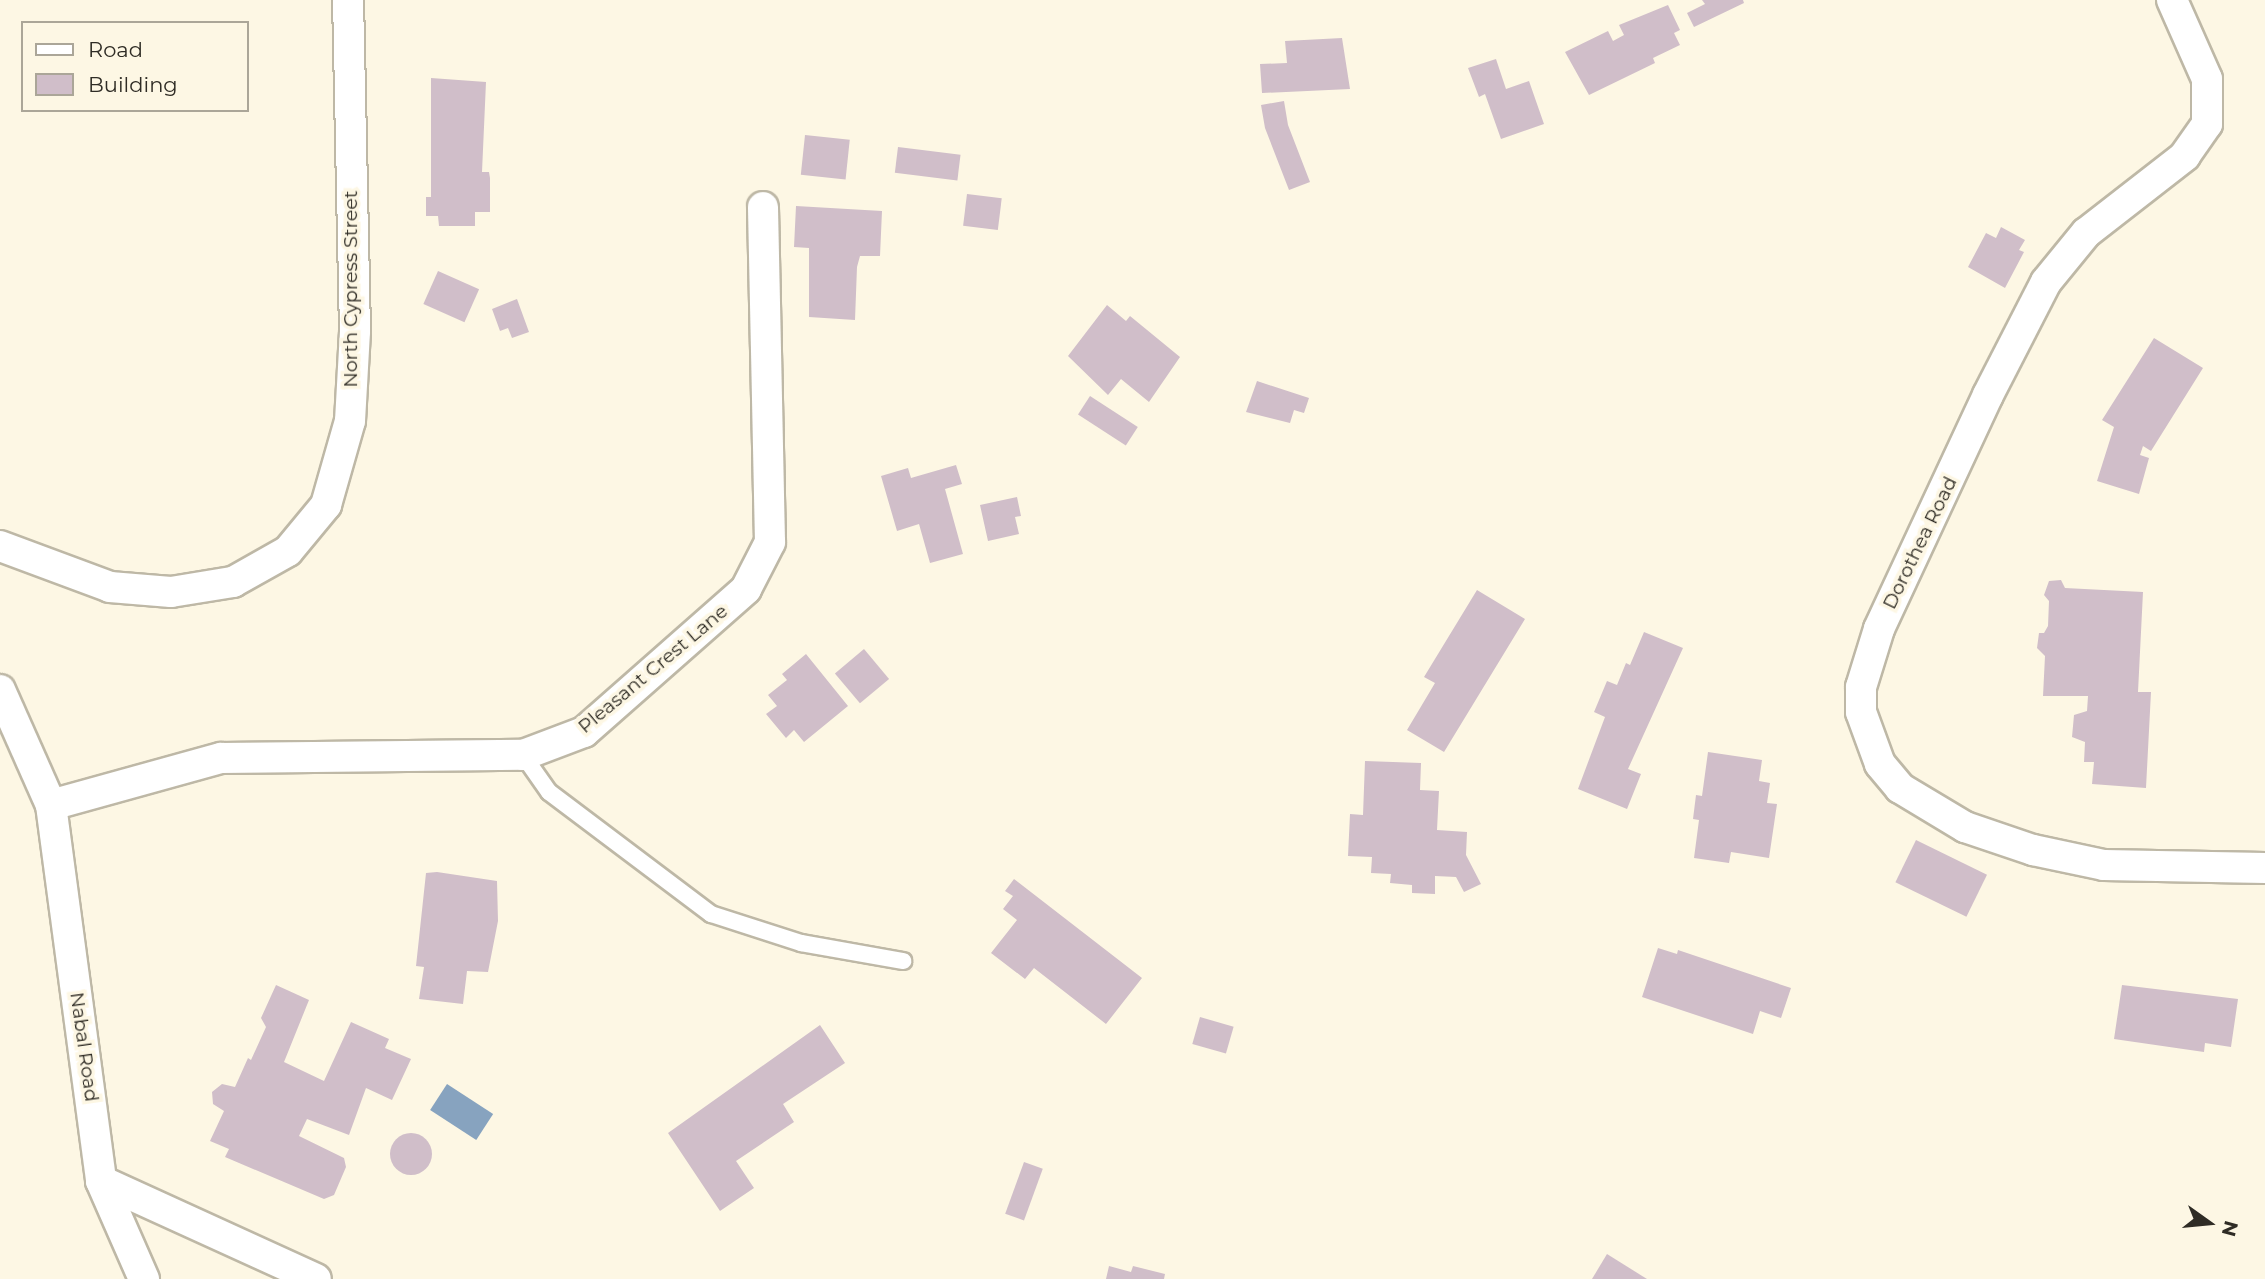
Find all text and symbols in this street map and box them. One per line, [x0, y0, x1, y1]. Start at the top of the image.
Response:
legend [21, 21, 248, 112]
text: Road [88, 37, 143, 62]
text: Building [88, 72, 178, 97]
street label: North Cypress Street [340, 190, 362, 388]
street label: Dorothea Road [1878, 473, 1962, 613]
street label: Pleasant Crest Lane [574, 600, 732, 738]
street label: Nabal Road [65, 991, 103, 1103]
north arrow [2174, 1188, 2244, 1258]
text: N [2217, 1218, 2243, 1239]

